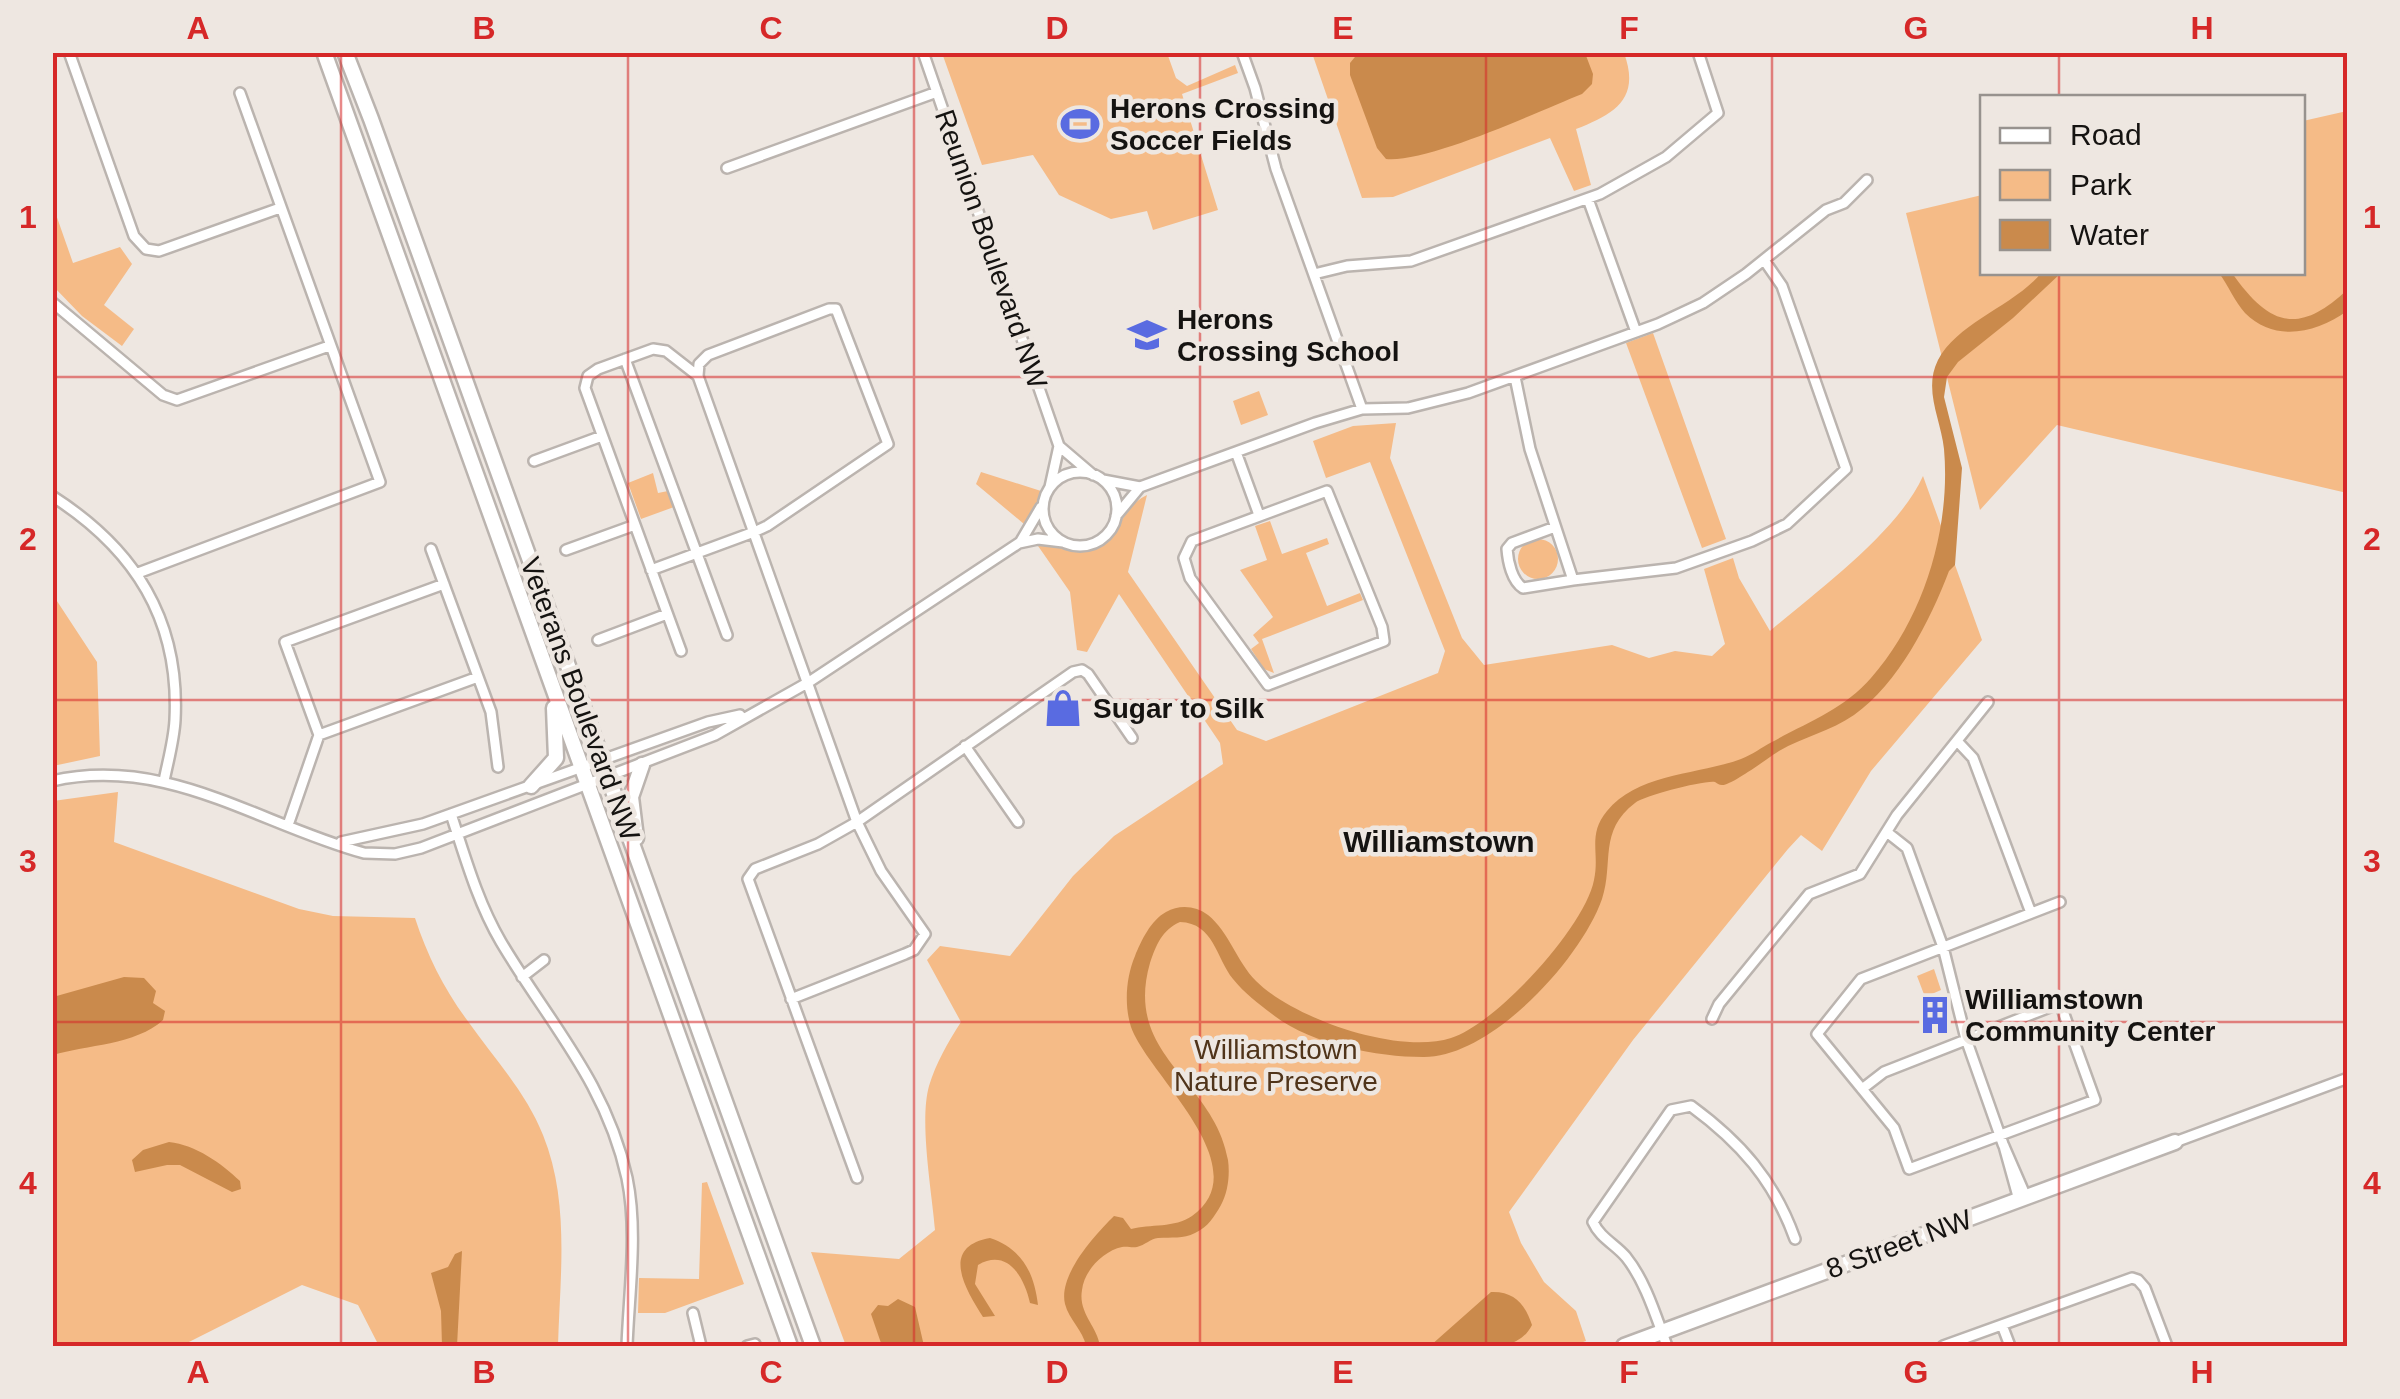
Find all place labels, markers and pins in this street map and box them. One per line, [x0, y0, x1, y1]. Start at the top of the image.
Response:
place label: Herons Crossing Soccer Fields [1110, 93, 1336, 156]
sports icon: Herons Crossing Soccer Fields [1059, 103, 1101, 145]
place label: Herons Crossing School [1177, 304, 1399, 367]
school or university icon: Herons Crossing School [1126, 314, 1168, 356]
shop icon: Sugar to Silk [1042, 687, 1084, 729]
place label: Sugar to Silk [1093, 693, 1265, 724]
place label: Williamstown Community Center [1965, 984, 2216, 1047]
building icon: Williamstown Community Center [1914, 994, 1956, 1036]

